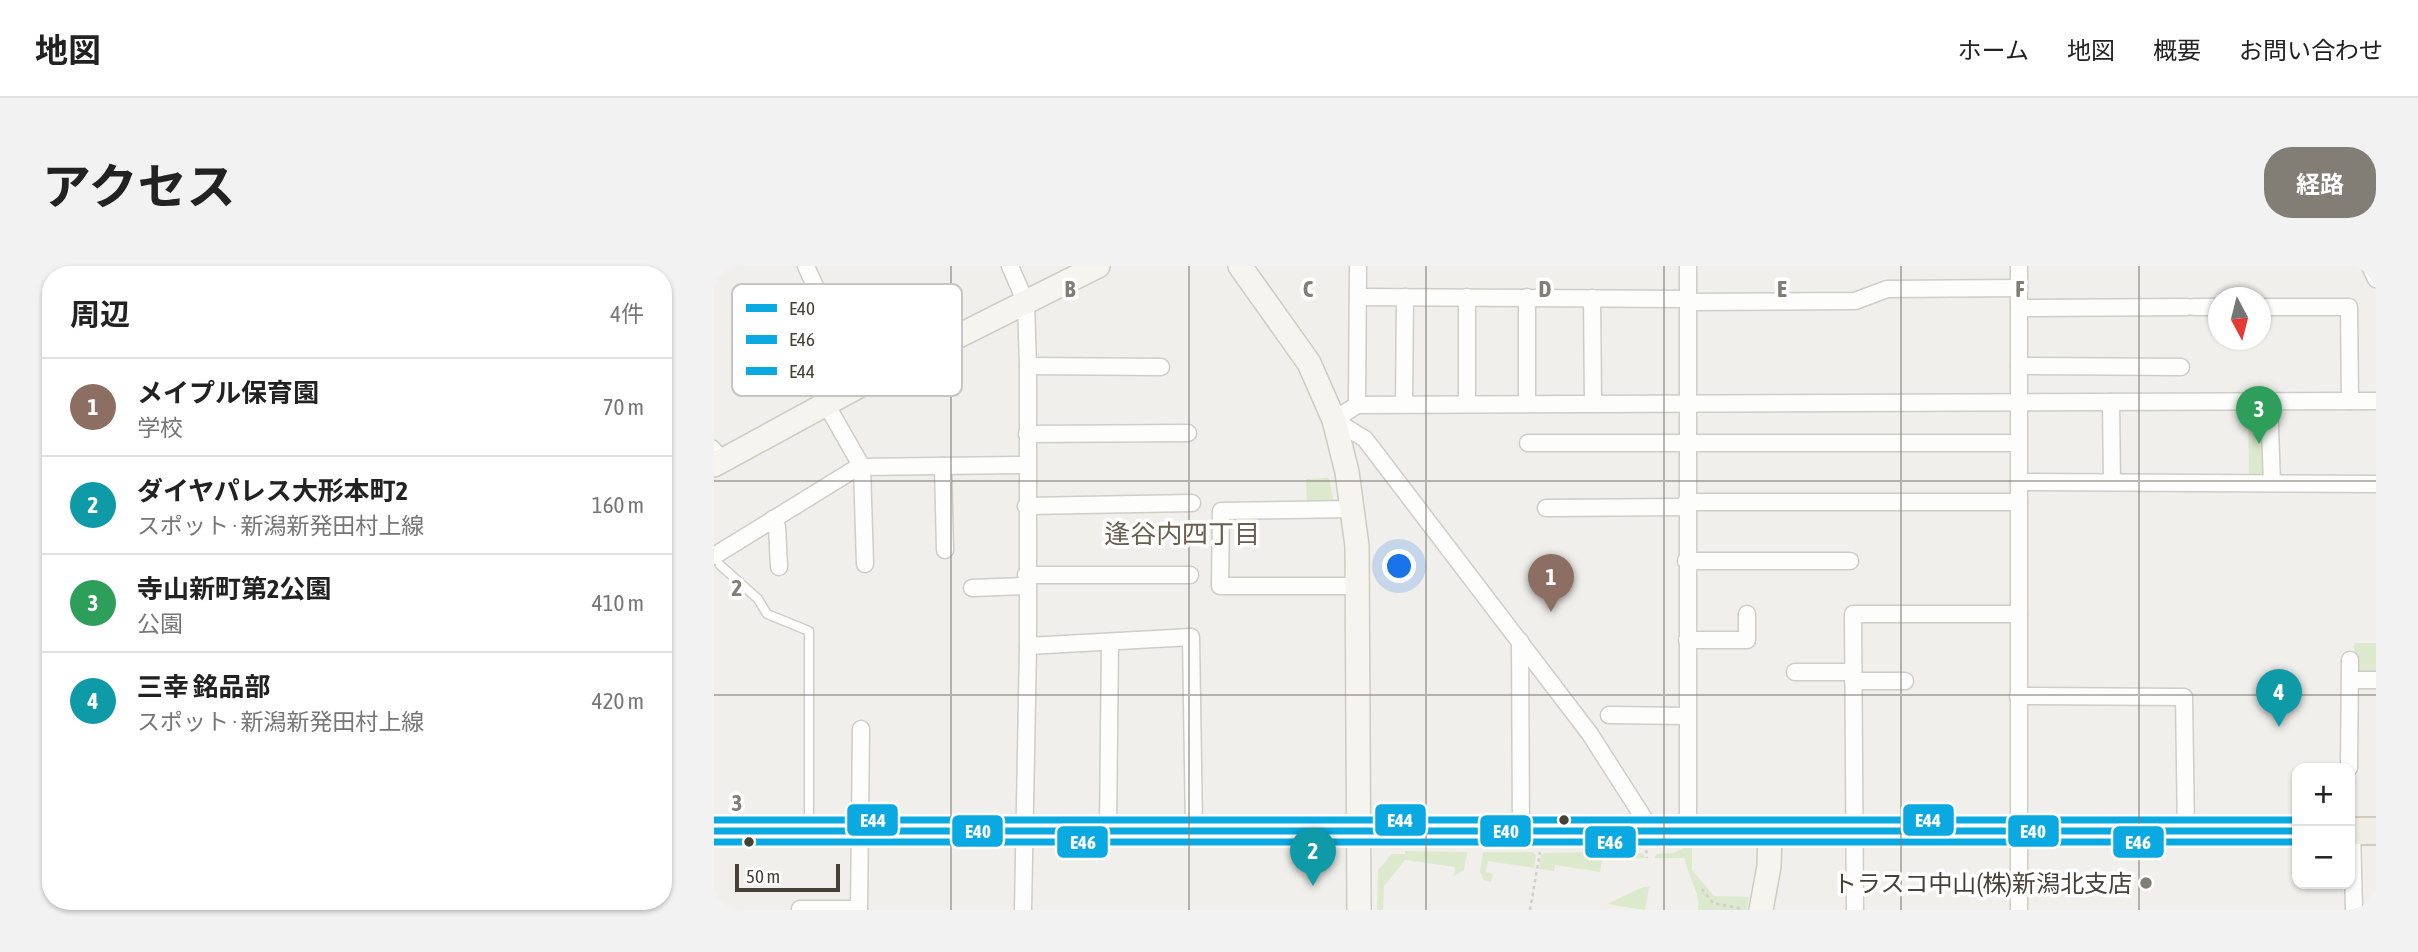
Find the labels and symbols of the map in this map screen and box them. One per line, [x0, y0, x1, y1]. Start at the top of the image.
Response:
text: B [1065, 276, 1076, 302]
text: C [1303, 276, 1314, 302]
text: D [1539, 276, 1552, 302]
text: E [1777, 276, 1787, 302]
text: F [2015, 276, 2025, 302]
legend [732, 284, 962, 396]
north arrow [2208, 287, 2271, 350]
text: E40 [789, 297, 815, 319]
text: E46 [789, 328, 815, 350]
text: E44 [789, 360, 815, 382]
pin: 3 [2236, 386, 2282, 444]
district label: 逢谷内四丁目 [1104, 519, 1260, 549]
your location [1382, 549, 1416, 583]
pin: 1 [1528, 554, 1574, 612]
text: 2 [732, 575, 742, 601]
pin: 4 [2256, 669, 2302, 727]
text: 3 [732, 790, 742, 816]
line badge: E44 [846, 803, 899, 837]
line badge: E44 [1374, 803, 1427, 837]
line badge: E44 [1902, 803, 1955, 837]
text: E44 [860, 809, 886, 831]
text: E44 [1387, 809, 1413, 831]
text: E44 [1915, 809, 1941, 831]
unlabelled marker [1557, 813, 1571, 827]
line badge: E40 [951, 814, 1004, 848]
line badge: E40 [1479, 814, 1532, 848]
line badge: E40 [2007, 814, 2060, 848]
text: E40 [965, 820, 991, 842]
text: E40 [1493, 820, 1519, 842]
text: E40 [2020, 820, 2046, 842]
line badge: E46 [1056, 825, 1109, 859]
line badge: E46 [1584, 825, 1637, 859]
line badge: E46 [2112, 825, 2165, 859]
pin: 2 [1290, 828, 1336, 886]
text: E46 [1070, 831, 1096, 853]
text: E46 [1597, 831, 1623, 853]
text: E46 [2125, 831, 2151, 853]
unlabelled marker [742, 835, 756, 849]
scale bar [735, 861, 840, 893]
place label: トラスコ中山(株)新潟北支店 [1833, 870, 2132, 897]
marker: トラスコ中山(株)新潟北支店 [2138, 875, 2154, 891]

